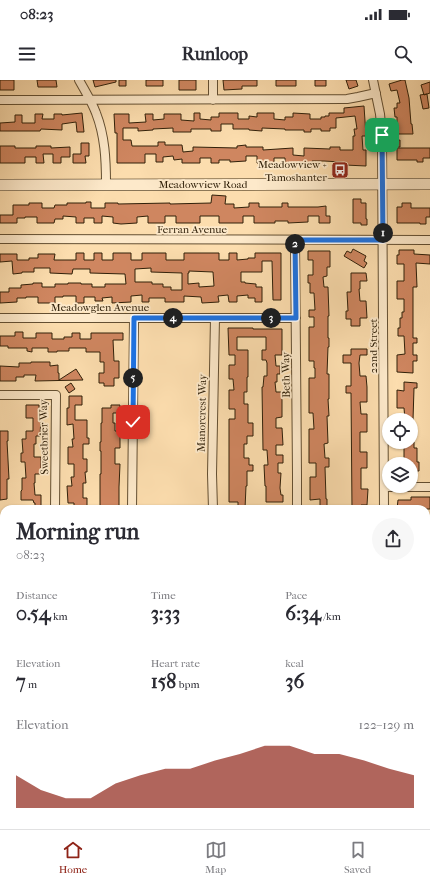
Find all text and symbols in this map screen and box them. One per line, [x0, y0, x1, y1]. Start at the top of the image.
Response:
text: 08:23 [20, 5, 53, 23]
icon: menu [16, 43, 38, 65]
icon: search [392, 43, 414, 65]
text: Runloop [182, 44, 248, 65]
pin [365, 118, 399, 152]
icon: arrive [371, 124, 393, 146]
place label: Meadowview + Tamoshanter [258, 158, 327, 184]
bus stop icon: Meadowview + Tamoshanter [330, 160, 350, 180]
street label: Meadowview Road [158, 178, 249, 191]
street label: Ferran Avenue [157, 223, 228, 236]
pin: 1 [373, 223, 393, 243]
text: 1 [381, 226, 385, 239]
pin: 2 [285, 234, 305, 254]
text: 2 [292, 237, 298, 250]
street label: Meadowglen Avenue [51, 301, 150, 314]
pin: 4 [163, 308, 183, 328]
pin: 3 [261, 308, 281, 328]
text: 4 [170, 311, 176, 324]
text: 3 [269, 311, 273, 324]
street label: 22nd Street [367, 318, 380, 374]
street label: Beth Way [279, 351, 293, 398]
pin: 5 [123, 368, 143, 388]
text: 5 [131, 371, 135, 384]
street label: Manorcrest Way [195, 373, 209, 452]
street label: Sweetbrier Way [37, 398, 51, 475]
pin [116, 405, 150, 439]
icon: check [122, 411, 144, 433]
map controls [382, 413, 418, 493]
button: locate [382, 413, 418, 449]
button: layers [382, 457, 418, 493]
button: share [372, 518, 414, 560]
text: Morning run [16, 519, 139, 545]
text: 08:23 [16, 547, 45, 562]
text: Distance [16, 589, 57, 602]
text: Time [151, 589, 176, 602]
text: Pace [285, 589, 307, 602]
text: 0.54 [16, 602, 51, 625]
text: 3:33 [151, 602, 180, 625]
text: 6:34 [285, 602, 321, 625]
text: km [51, 610, 68, 623]
text: /km [321, 610, 341, 623]
text: Elevation [16, 657, 60, 670]
text: Heart rate [151, 657, 200, 670]
text: kcal [285, 657, 304, 670]
text: 7 [16, 670, 26, 693]
text: 158 [151, 670, 176, 693]
text: 36 [285, 670, 304, 693]
text: m [26, 678, 37, 691]
text: bpm [176, 678, 200, 691]
text: Elevation [16, 717, 69, 732]
text: 122–129 m [359, 717, 414, 732]
tab: Home [59, 839, 87, 876]
tab: Map [205, 839, 227, 876]
tab: Saved [344, 839, 371, 876]

